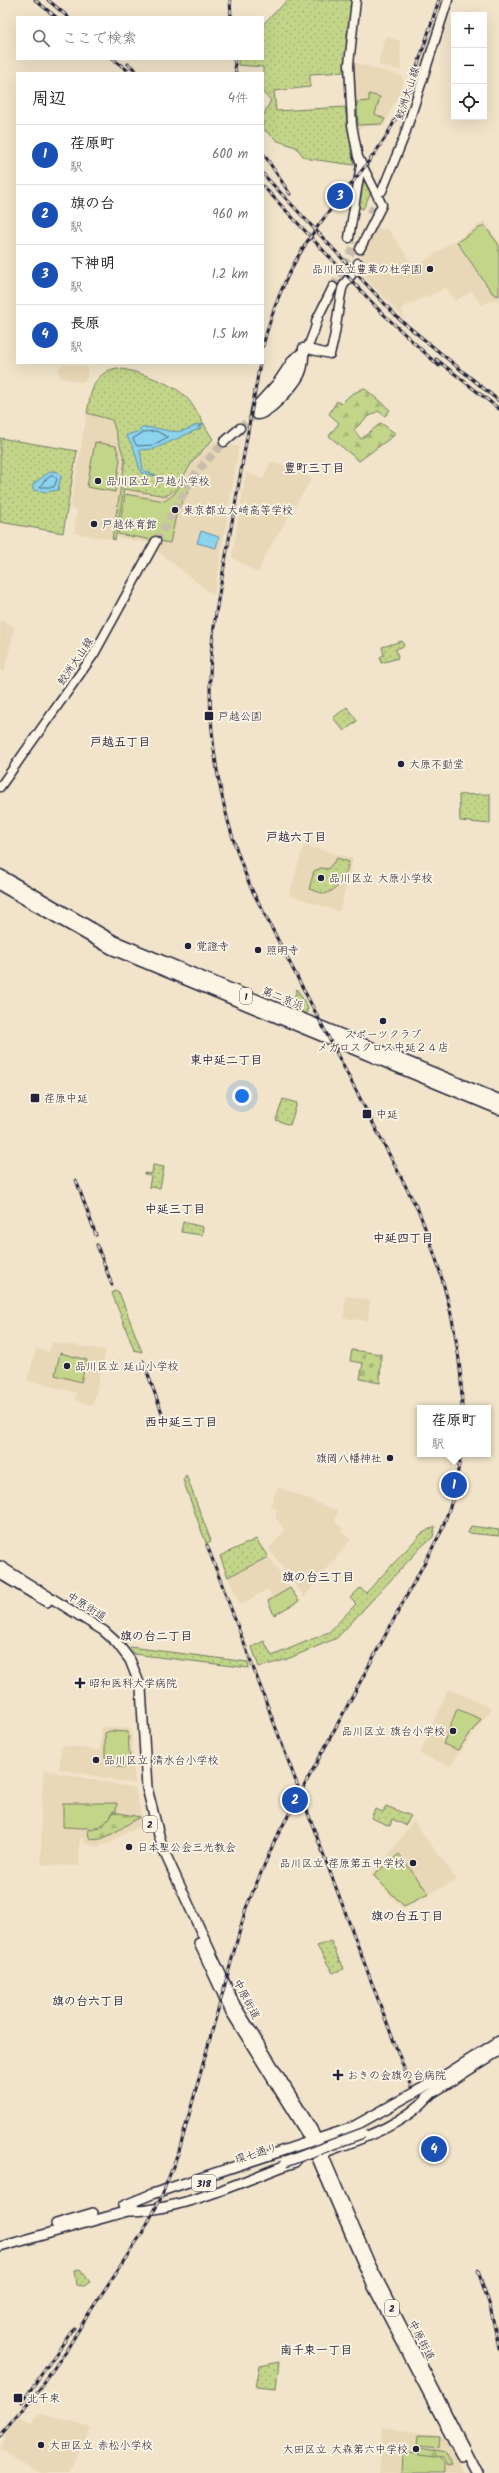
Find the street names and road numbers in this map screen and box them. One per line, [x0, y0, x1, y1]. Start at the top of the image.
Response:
street label: 鮫洲大山線 [391, 64, 425, 122]
street label: 鮫洲大山線 [53, 634, 99, 689]
street label: 第二京浜 [259, 982, 306, 1016]
road number: 1 [240, 988, 252, 1004]
street label: 中原街道 [63, 1588, 110, 1626]
road number: 2 [143, 1816, 157, 1832]
street label: 中原街道 [228, 1976, 264, 2023]
street label: 環七通り [233, 2139, 280, 2169]
road number: 318 [192, 2175, 216, 2191]
road number: 2 [385, 2300, 399, 2316]
street label: 中原街道 [403, 2317, 439, 2364]

